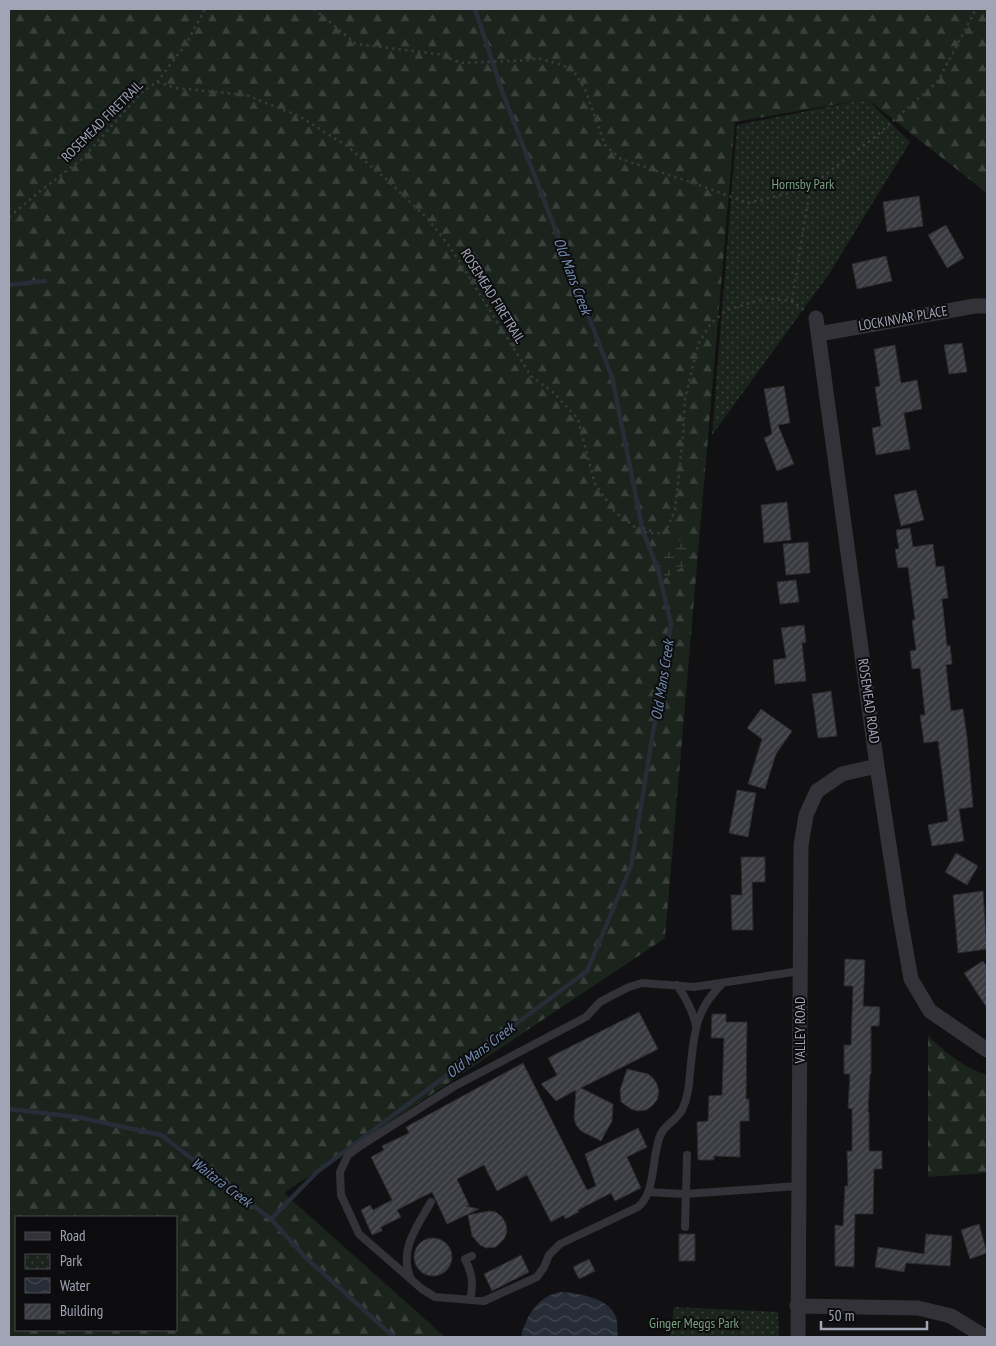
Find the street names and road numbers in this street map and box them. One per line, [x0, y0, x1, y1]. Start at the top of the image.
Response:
street label: ROSEMEAD FIRETRAIL [57, 76, 147, 166]
street label: ROSEMEAD FIRETRAIL [457, 245, 529, 347]
street label: LOCKINVAR PLACE [857, 301, 949, 335]
street label: ROSEMEAD ROAD [854, 657, 884, 745]
street label: VALLEY ROAD [791, 997, 809, 1064]

